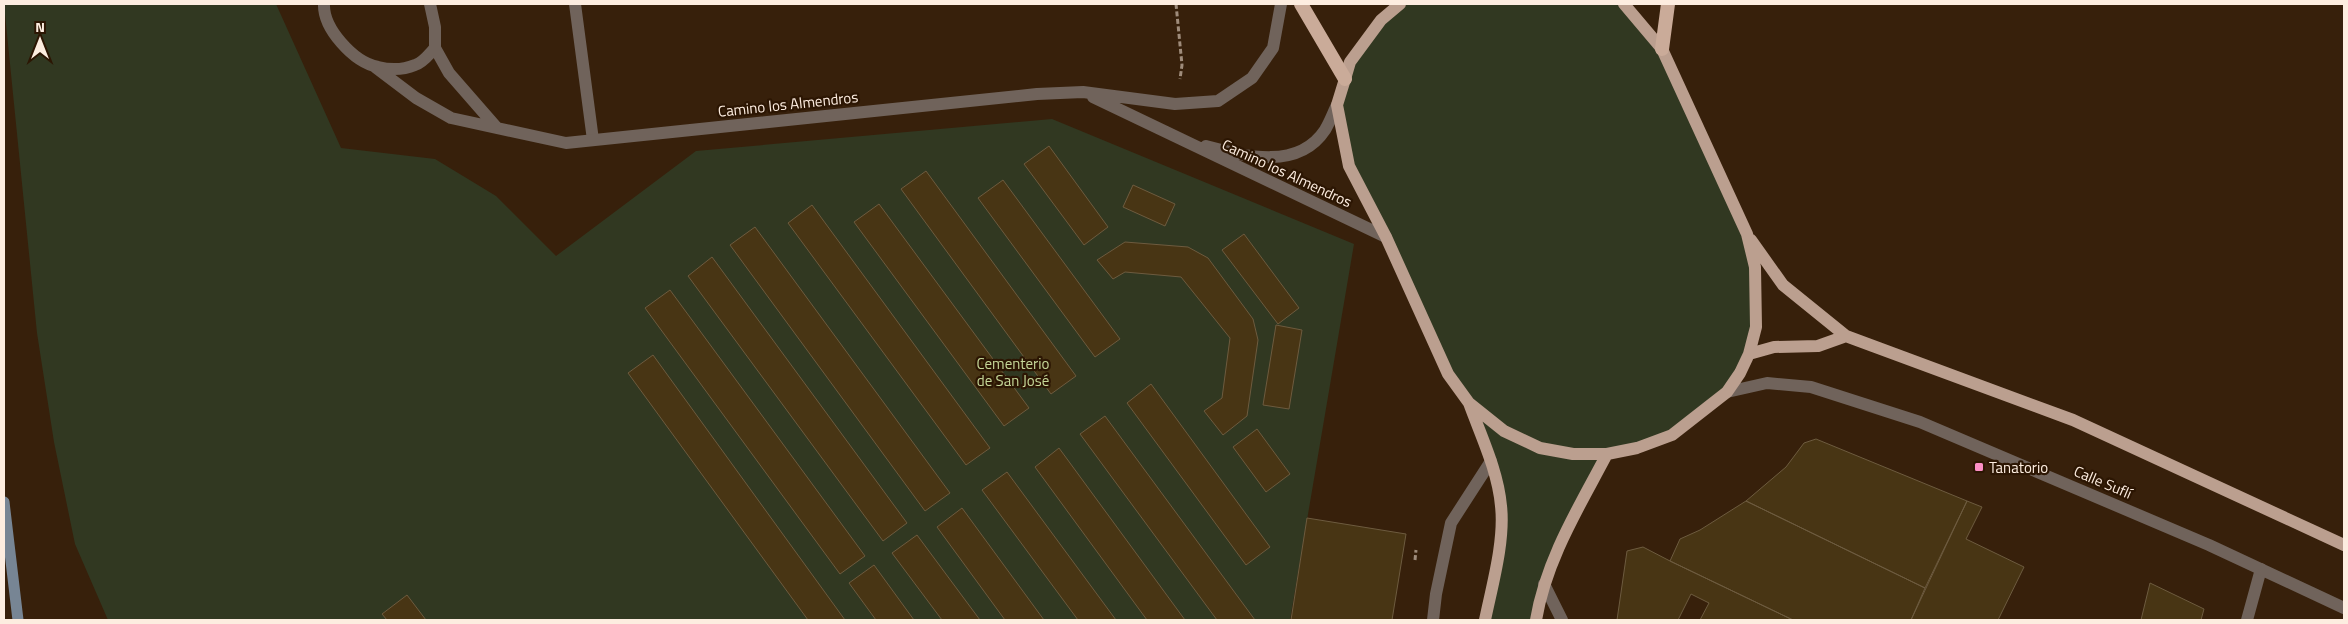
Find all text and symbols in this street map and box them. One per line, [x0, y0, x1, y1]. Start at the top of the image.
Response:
north arrow [15, 15, 65, 65]
text: N [35, 16, 45, 37]
street label: Camino los Almendros [717, 85, 859, 123]
street label: Camino los Almendros [1218, 133, 1356, 213]
park label: Cementerio de San José [977, 352, 1050, 392]
place label: Tanatorio [1989, 456, 2048, 479]
street label: Calle Suflí [2070, 459, 2137, 505]
marker: Tanatorio [1973, 461, 1985, 473]

